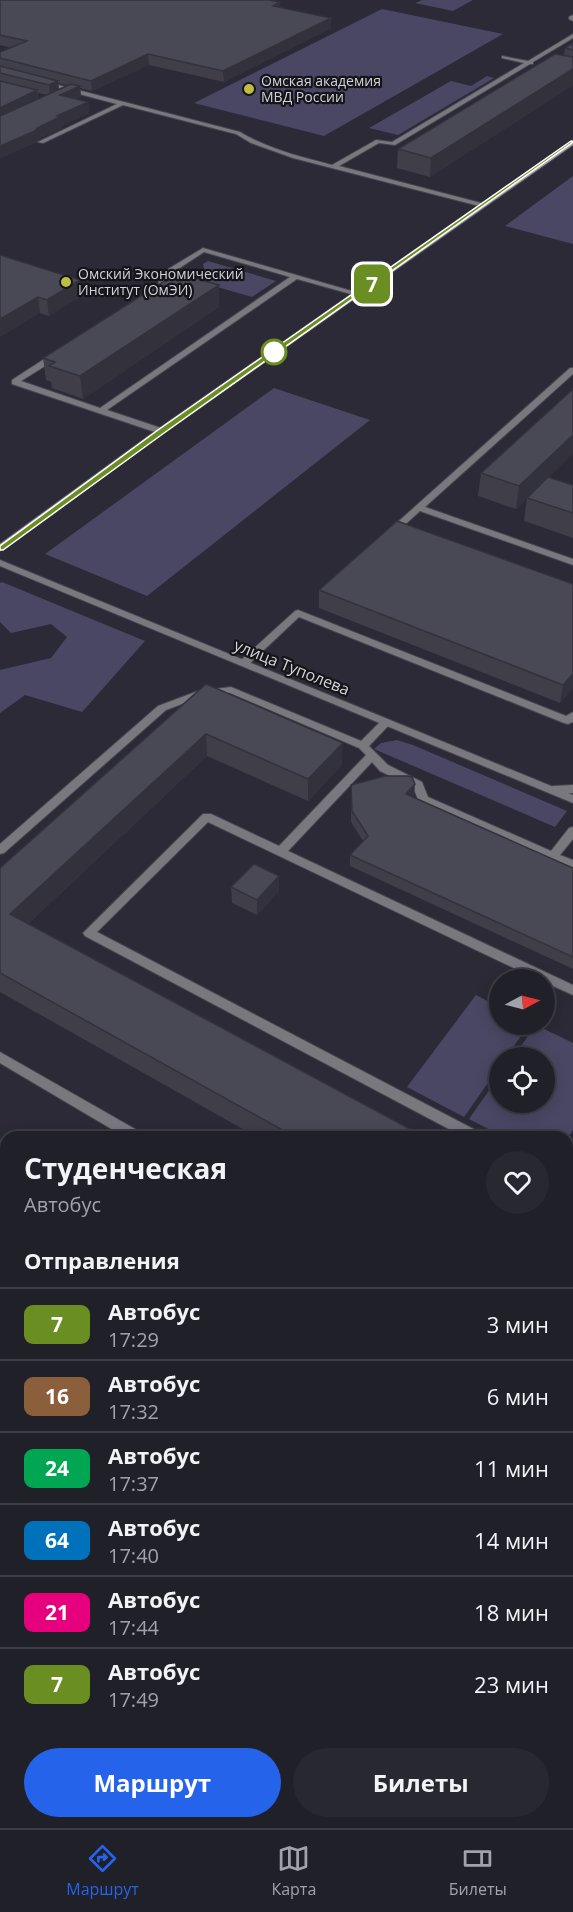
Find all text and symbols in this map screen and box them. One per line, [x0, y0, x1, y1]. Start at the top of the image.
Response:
place label: Омская академия МВД России [261, 71, 381, 106]
marker: Омская академия МВД России [242, 82, 256, 96]
place label: Омский Экономический Институт (ОмЭИ) [78, 264, 244, 299]
line badge: 7 [352, 264, 392, 304]
text: 7 [366, 270, 378, 298]
marker: Омский Экономический Институт (ОмЭИ) [59, 275, 73, 289]
unlabelled marker [261, 339, 287, 365]
street label: улица Туполева [231, 634, 353, 700]
north arrow [489, 969, 555, 1035]
map controls [489, 969, 555, 1113]
button: locate [489, 1047, 555, 1113]
text: Студенческая [24, 1149, 227, 1187]
button: heart [486, 1151, 549, 1214]
text: Автобус [24, 1191, 101, 1218]
text: Отправления [24, 1245, 180, 1275]
text: Автобус [108, 1296, 200, 1326]
text: 3 мин [487, 1309, 549, 1339]
text: 7 [51, 1310, 63, 1338]
text: 17:29 [108, 1326, 159, 1353]
text: Автобус [108, 1368, 200, 1398]
text: 6 мин [487, 1381, 549, 1411]
text: 16 [45, 1382, 69, 1410]
text: 17:32 [108, 1398, 159, 1425]
text: Автобус [108, 1440, 200, 1470]
text: 11 мин [474, 1453, 549, 1483]
text: 24 [45, 1454, 69, 1482]
text: 17:37 [108, 1470, 159, 1497]
text: Автобус [108, 1512, 200, 1542]
text: 14 мин [474, 1525, 549, 1555]
text: 64 [45, 1526, 69, 1554]
text: 17:40 [108, 1542, 159, 1569]
text: Автобус [108, 1584, 200, 1614]
text: 18 мин [474, 1597, 549, 1627]
text: 21 [45, 1598, 69, 1626]
text: 17:44 [108, 1614, 159, 1641]
text: Автобус [108, 1656, 200, 1686]
text: 23 мин [474, 1669, 549, 1699]
text: 7 [51, 1670, 63, 1698]
text: 17:49 [108, 1686, 159, 1713]
button: Маршрут [24, 1748, 281, 1817]
button: Билеты [293, 1748, 549, 1817]
tab: Маршрут [66, 1842, 139, 1900]
tab: Карта [271, 1842, 316, 1900]
tab: Билеты [449, 1842, 507, 1900]

